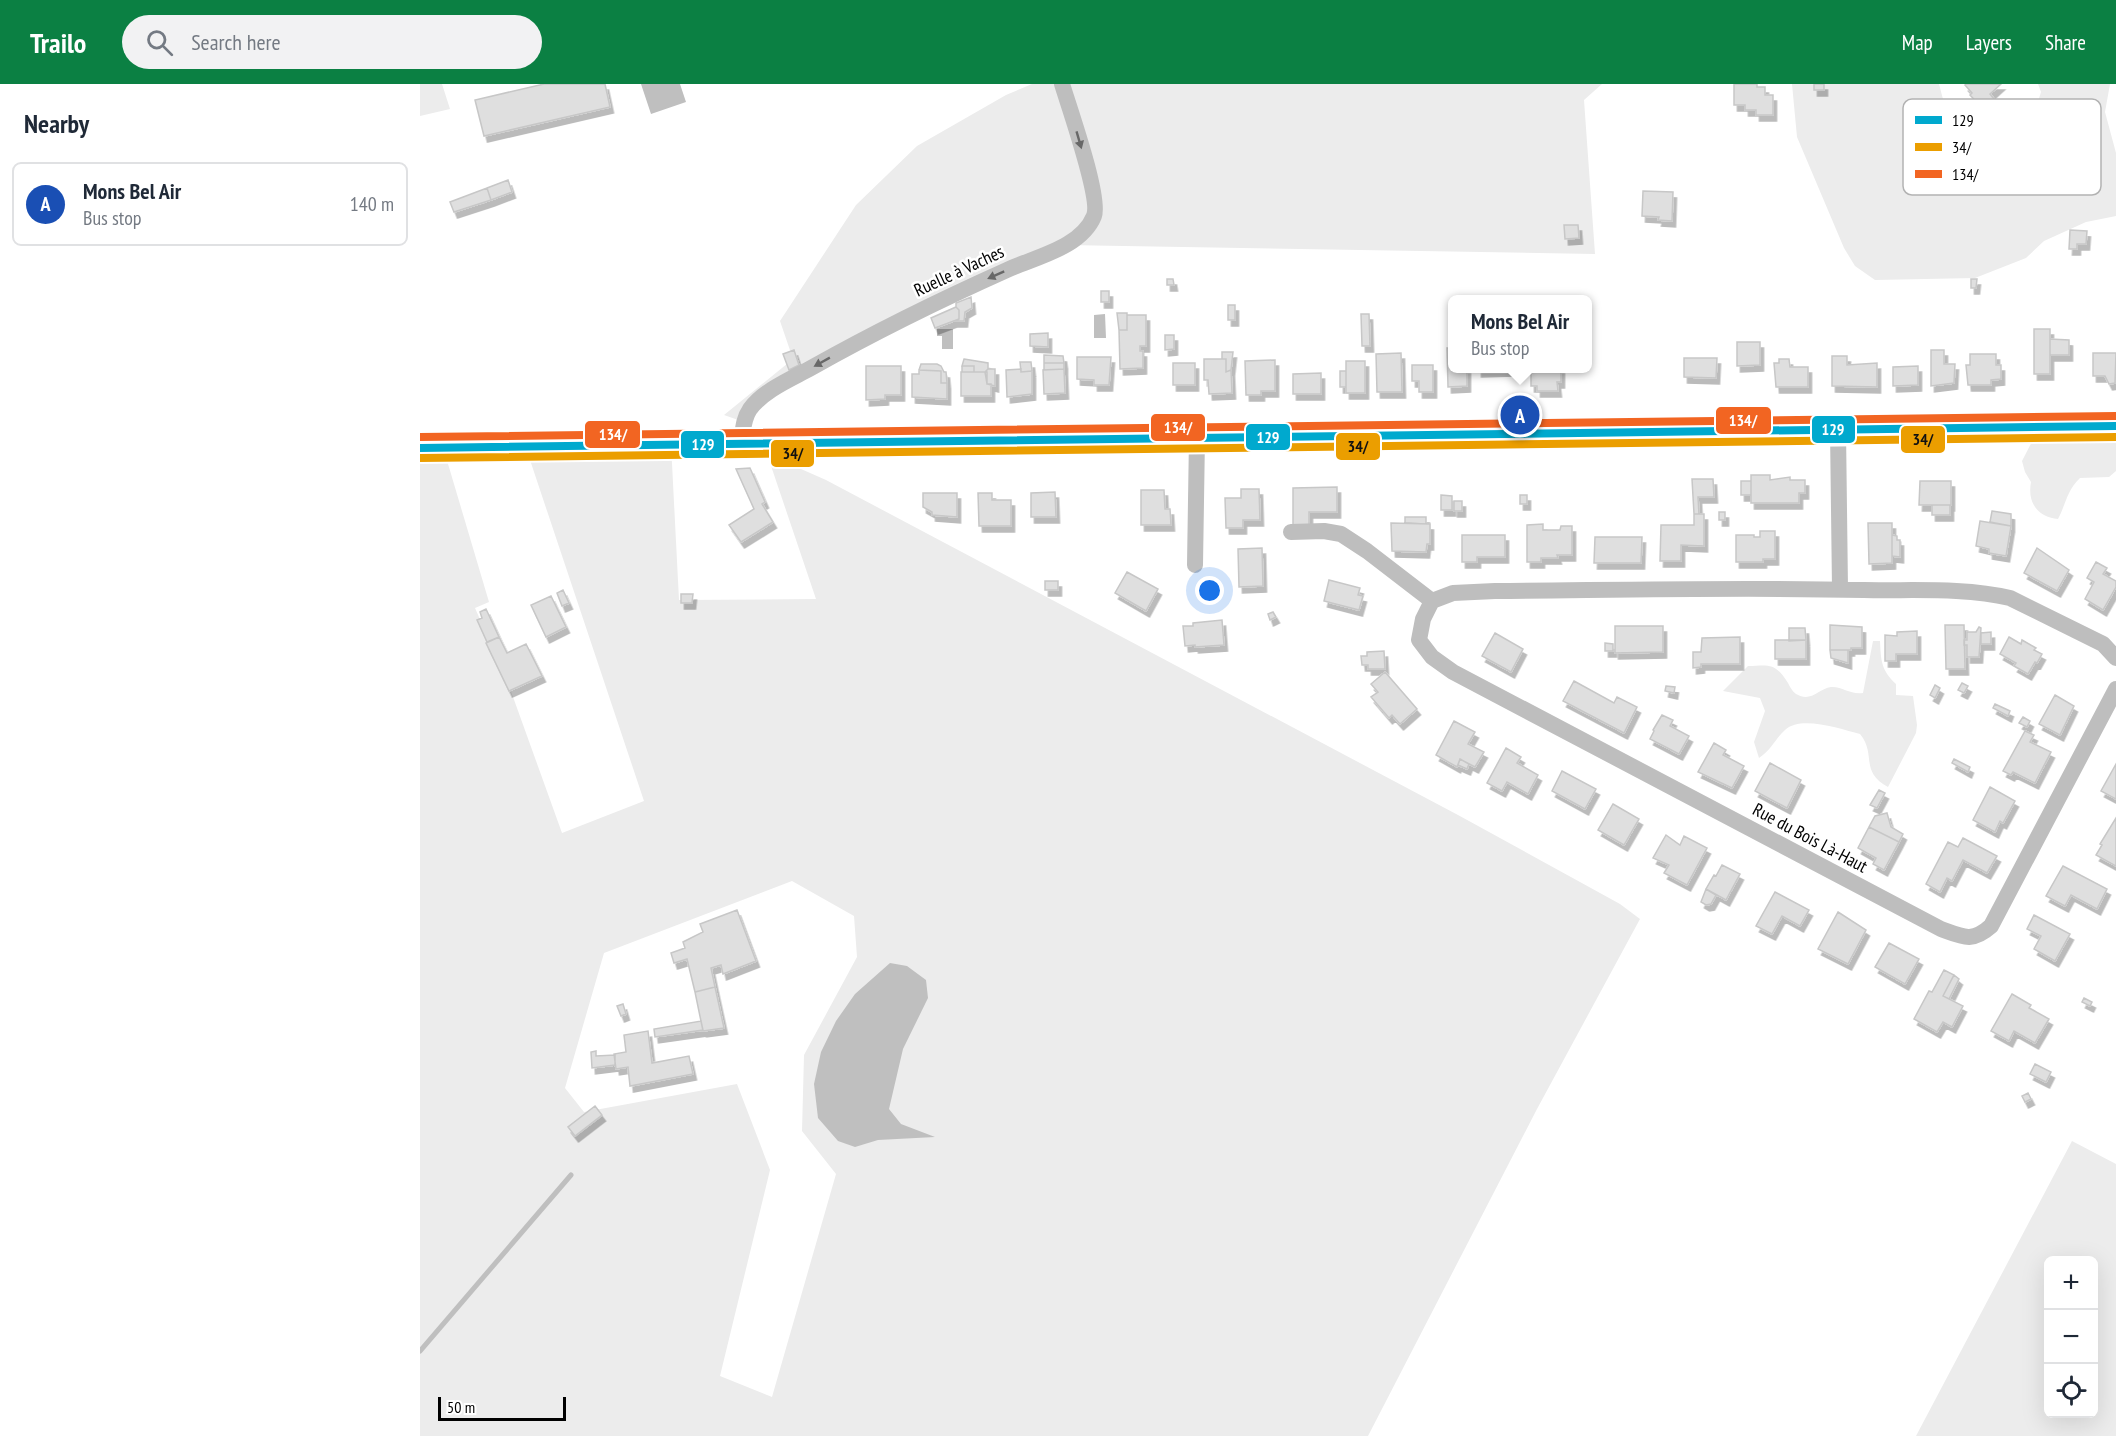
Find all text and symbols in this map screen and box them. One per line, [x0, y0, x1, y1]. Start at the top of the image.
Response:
search box [122, 15, 542, 69]
text: Trailo [30, 24, 86, 61]
icon: search [143, 26, 176, 59]
text: Search here [191, 28, 281, 56]
text: Map [1902, 29, 1933, 56]
text: Layers [1966, 29, 2012, 56]
text: Share [2045, 29, 2086, 56]
legend [1903, 99, 2101, 195]
text: Nearby [24, 107, 89, 140]
text: 129 [1952, 110, 1974, 130]
one-way arrow [1075, 131, 1084, 149]
text: 34/ [1952, 137, 1972, 157]
text: 134/ [1952, 164, 1980, 184]
text: Mons Bel Air [83, 177, 181, 205]
text: A [40, 191, 51, 217]
text: 140 m [350, 191, 394, 217]
text: Bus stop [83, 205, 142, 231]
street label: Ruelle à Vaches [910, 240, 1007, 301]
one-way arrow [988, 270, 1005, 279]
popup [1448, 295, 1592, 373]
text: Mons Bel Air [1471, 307, 1569, 335]
text: Bus stop [1471, 335, 1529, 361]
one-way arrow [813, 357, 830, 367]
pin: A [1500, 392, 1540, 438]
line badge: 134/ [1715, 406, 1772, 435]
text: 134/ [1729, 410, 1758, 430]
line badge: 134/ [1150, 413, 1206, 442]
line badge: 129 [1811, 415, 1856, 444]
text: 134/ [1164, 417, 1193, 437]
text: 129 [1822, 419, 1844, 439]
line badge: 134/ [584, 420, 641, 449]
line badge: 129 [1245, 423, 1291, 451]
text: 134/ [599, 424, 628, 444]
line badge: 34/ [1900, 425, 1946, 454]
text: 129 [1257, 427, 1279, 447]
text: 34/ [1913, 429, 1934, 449]
line badge: 129 [680, 430, 725, 459]
line badge: 34/ [1335, 432, 1381, 461]
text: 129 [692, 434, 714, 454]
text: 34/ [1348, 436, 1369, 456]
line badge: 34/ [770, 439, 815, 468]
text: 34/ [783, 443, 804, 463]
your location [1195, 576, 1224, 605]
street label: Rue du Bois Là-Haut [1749, 798, 1872, 877]
map controls [2044, 1256, 2098, 1418]
button: + [2044, 1256, 2098, 1310]
button: − [2044, 1310, 2098, 1364]
button: locate [2044, 1364, 2098, 1418]
scale bar [438, 1394, 566, 1422]
text: 50 m [447, 1397, 475, 1417]

